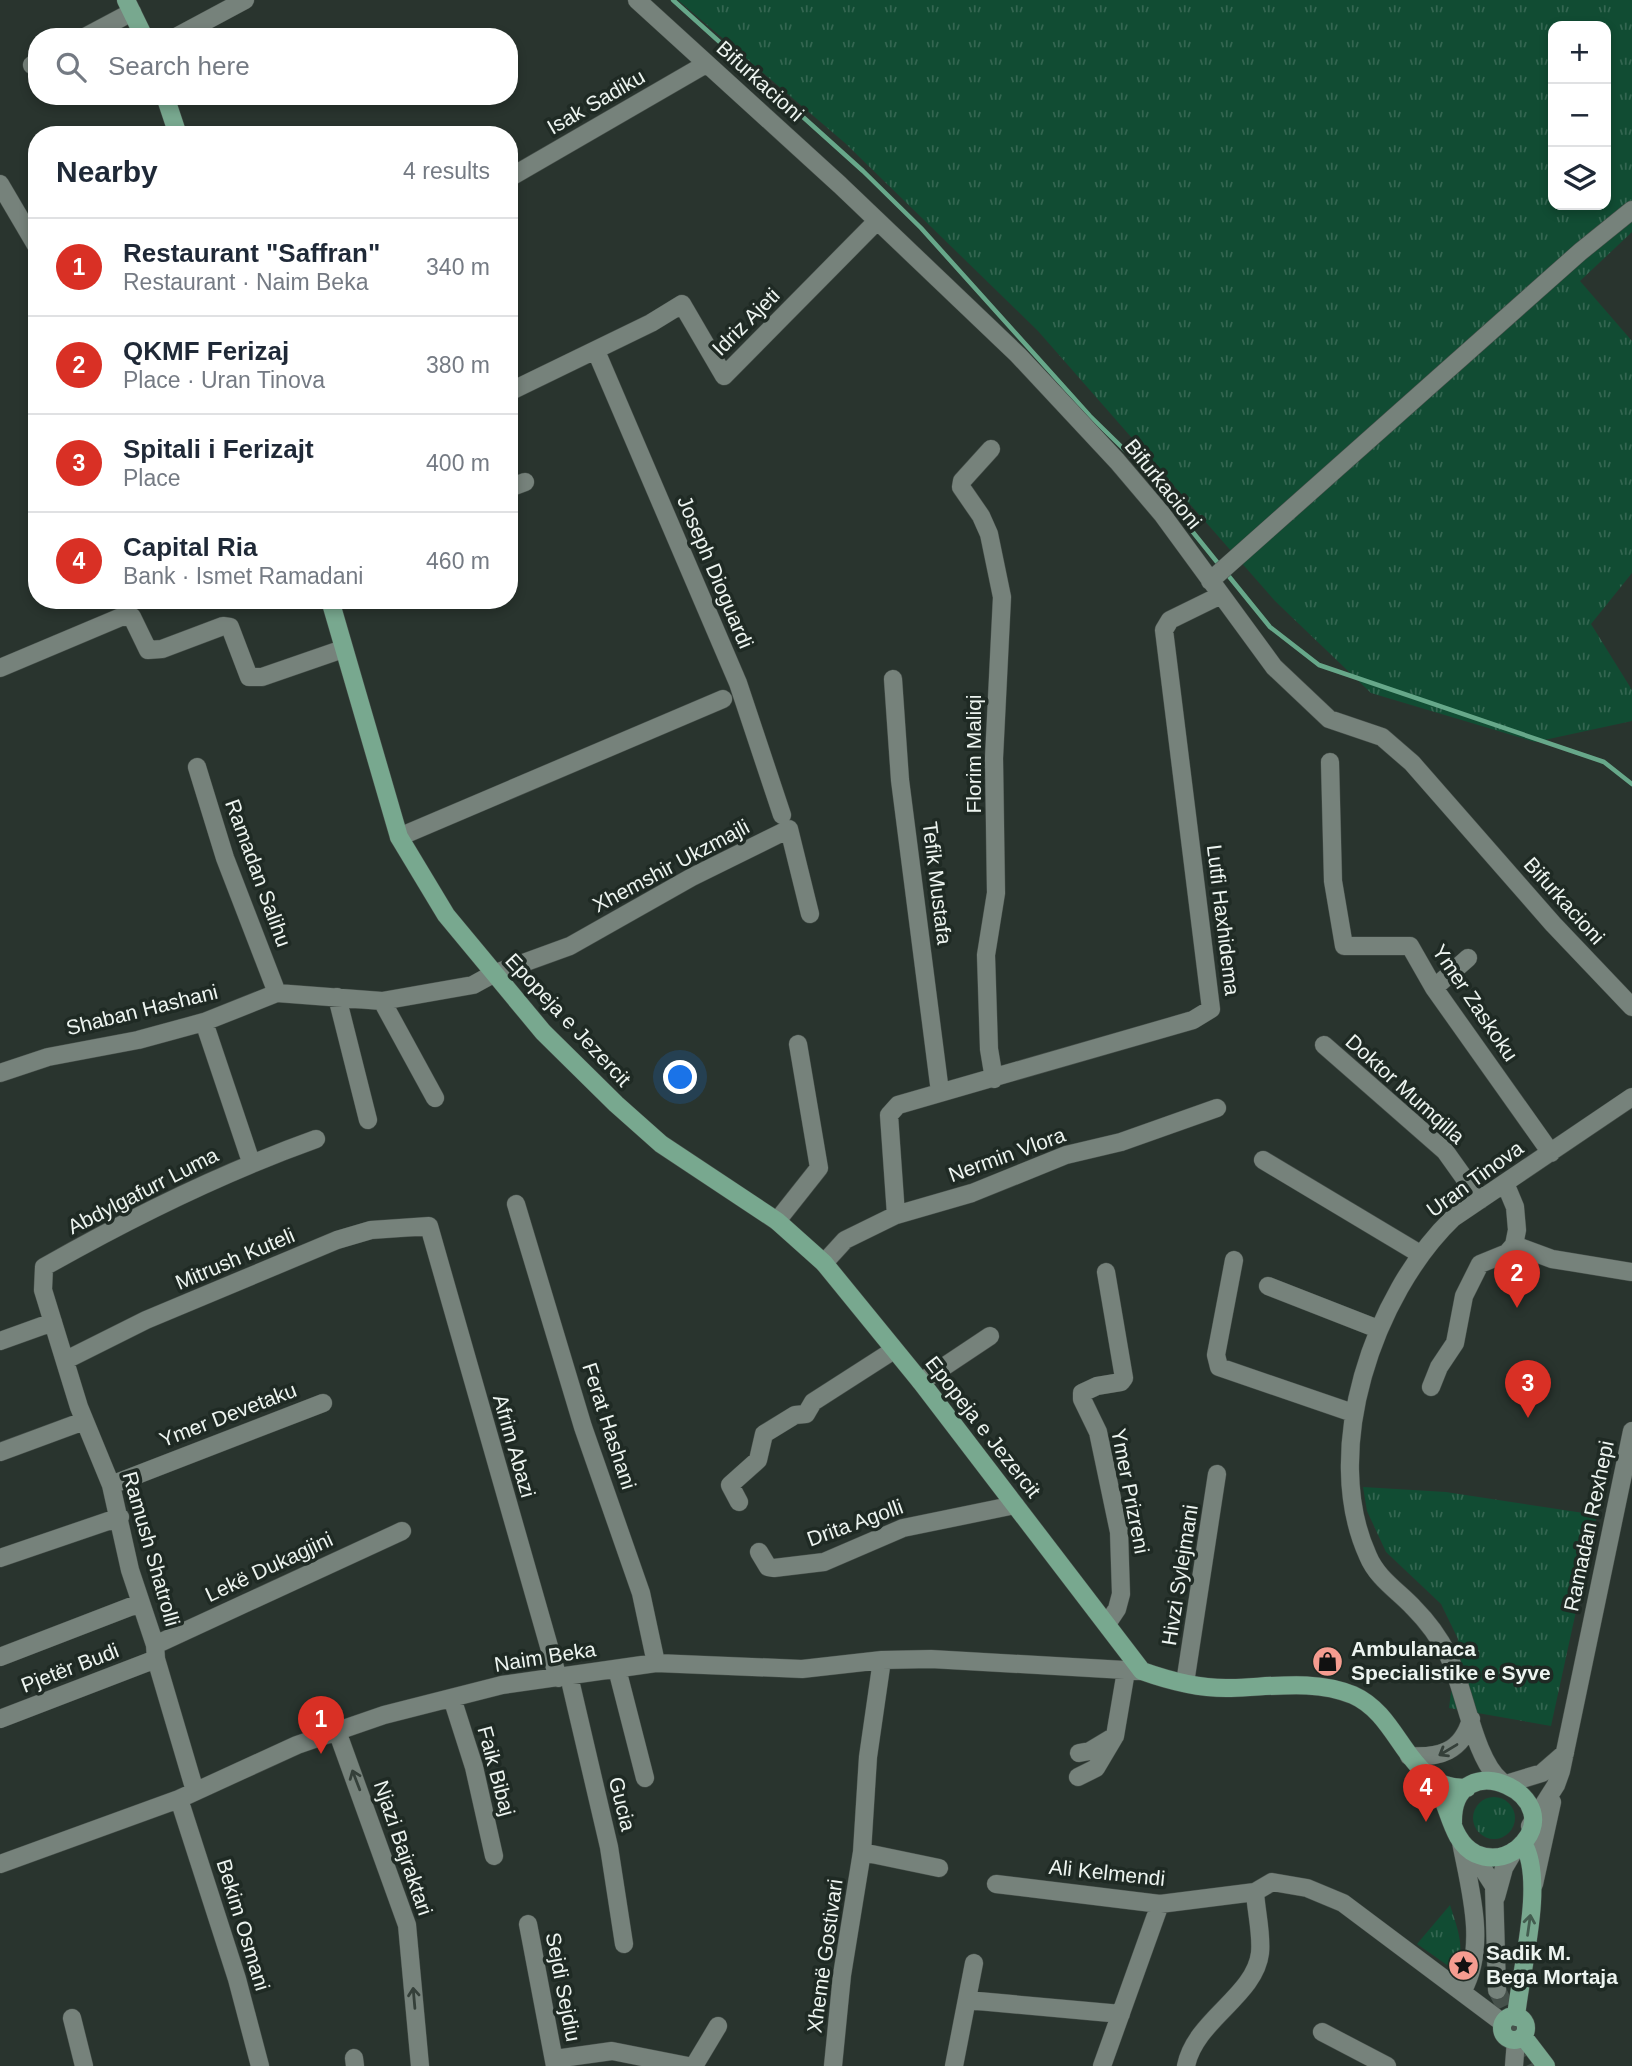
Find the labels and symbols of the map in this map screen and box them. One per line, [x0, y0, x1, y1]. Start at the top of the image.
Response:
street label: Bifurkacioni [712, 36, 808, 125]
street label: Isak Sadiku [543, 64, 649, 139]
street label: Idriz Ajeti [707, 283, 784, 360]
street label: Bifurkacioni [1120, 434, 1206, 533]
street label: Joseph Dioguardi [673, 492, 758, 652]
street label: Florim Maliqi [962, 694, 985, 814]
street label: Ramadan Salihu [221, 796, 296, 950]
street label: Xhemshir Ukzmajli [589, 815, 753, 917]
street label: Tefik Mustafa [919, 820, 956, 946]
street label: Lutfi Haxhidema [1203, 843, 1244, 997]
street label: Bifurkacioni [1520, 853, 1609, 949]
street label: Ymer Zaskoku [1428, 940, 1523, 1065]
street label: Epopeja e Jezercit [501, 949, 636, 1091]
street label: Shaban Hashani [64, 980, 220, 1039]
street label: Doktor Mumqilla [1341, 1029, 1470, 1148]
your location [663, 1060, 697, 1094]
street label: Nermin Vlora [945, 1123, 1069, 1186]
street label: Uran Tinova [1422, 1136, 1528, 1221]
street label: Abdylgafurr Luma [64, 1143, 222, 1238]
street label: Mitrush Kuteli [172, 1223, 298, 1294]
pin: 2 [1494, 1250, 1540, 1308]
street label: Epopeja e Jezercit [921, 1352, 1046, 1502]
street label: Ferat Hashani [578, 1360, 641, 1492]
pin: 3 [1505, 1360, 1551, 1418]
street label: Ymer Devetaku [156, 1378, 300, 1451]
street label: Afrim Abazi [489, 1392, 540, 1500]
street label: Ymer Prizreni [1107, 1426, 1154, 1556]
street label: Ramadan Rexhepi [1559, 1438, 1618, 1613]
street label: Ramush Shatrolli [118, 1469, 185, 1629]
street label: Drita Agolli [804, 1495, 906, 1551]
street label: Hivzi Sylejmani [1157, 1503, 1202, 1647]
street label: Lekë Dukagjini [201, 1527, 336, 1606]
street label: Naim Beka [492, 1637, 598, 1676]
place label: Ambulanaca Specialistike e Syve [1351, 1637, 1551, 1684]
street label: Pjetër Budi [18, 1638, 122, 1697]
shop icon: Ambulanaca Specialistike e Syve [1311, 1644, 1345, 1678]
pin: 1 [298, 1696, 344, 1754]
street label: Faik Bibaj [473, 1723, 520, 1818]
one-way arrow [1438, 1743, 1458, 1757]
pin: 4 [1403, 1764, 1449, 1822]
one-way arrow [348, 1769, 361, 1791]
street label: Gucia [605, 1774, 640, 1834]
street label: Njazi Bajraktari [370, 1777, 437, 1918]
street label: Ali Kelmendi [1048, 1855, 1166, 1890]
street label: Bekim Osmani [213, 1856, 274, 1993]
street label: Xhemë Gostivari [802, 1877, 847, 2034]
one-way arrow [1523, 1915, 1536, 1937]
street label: Sejdi Sejdiu [542, 1930, 585, 2044]
place label: Sadik M. Bega Mortaja [1486, 1941, 1618, 1988]
place icon: Sadik M. Bega Mortaja [1446, 1948, 1480, 1982]
one-way arrow [407, 1987, 420, 2010]

